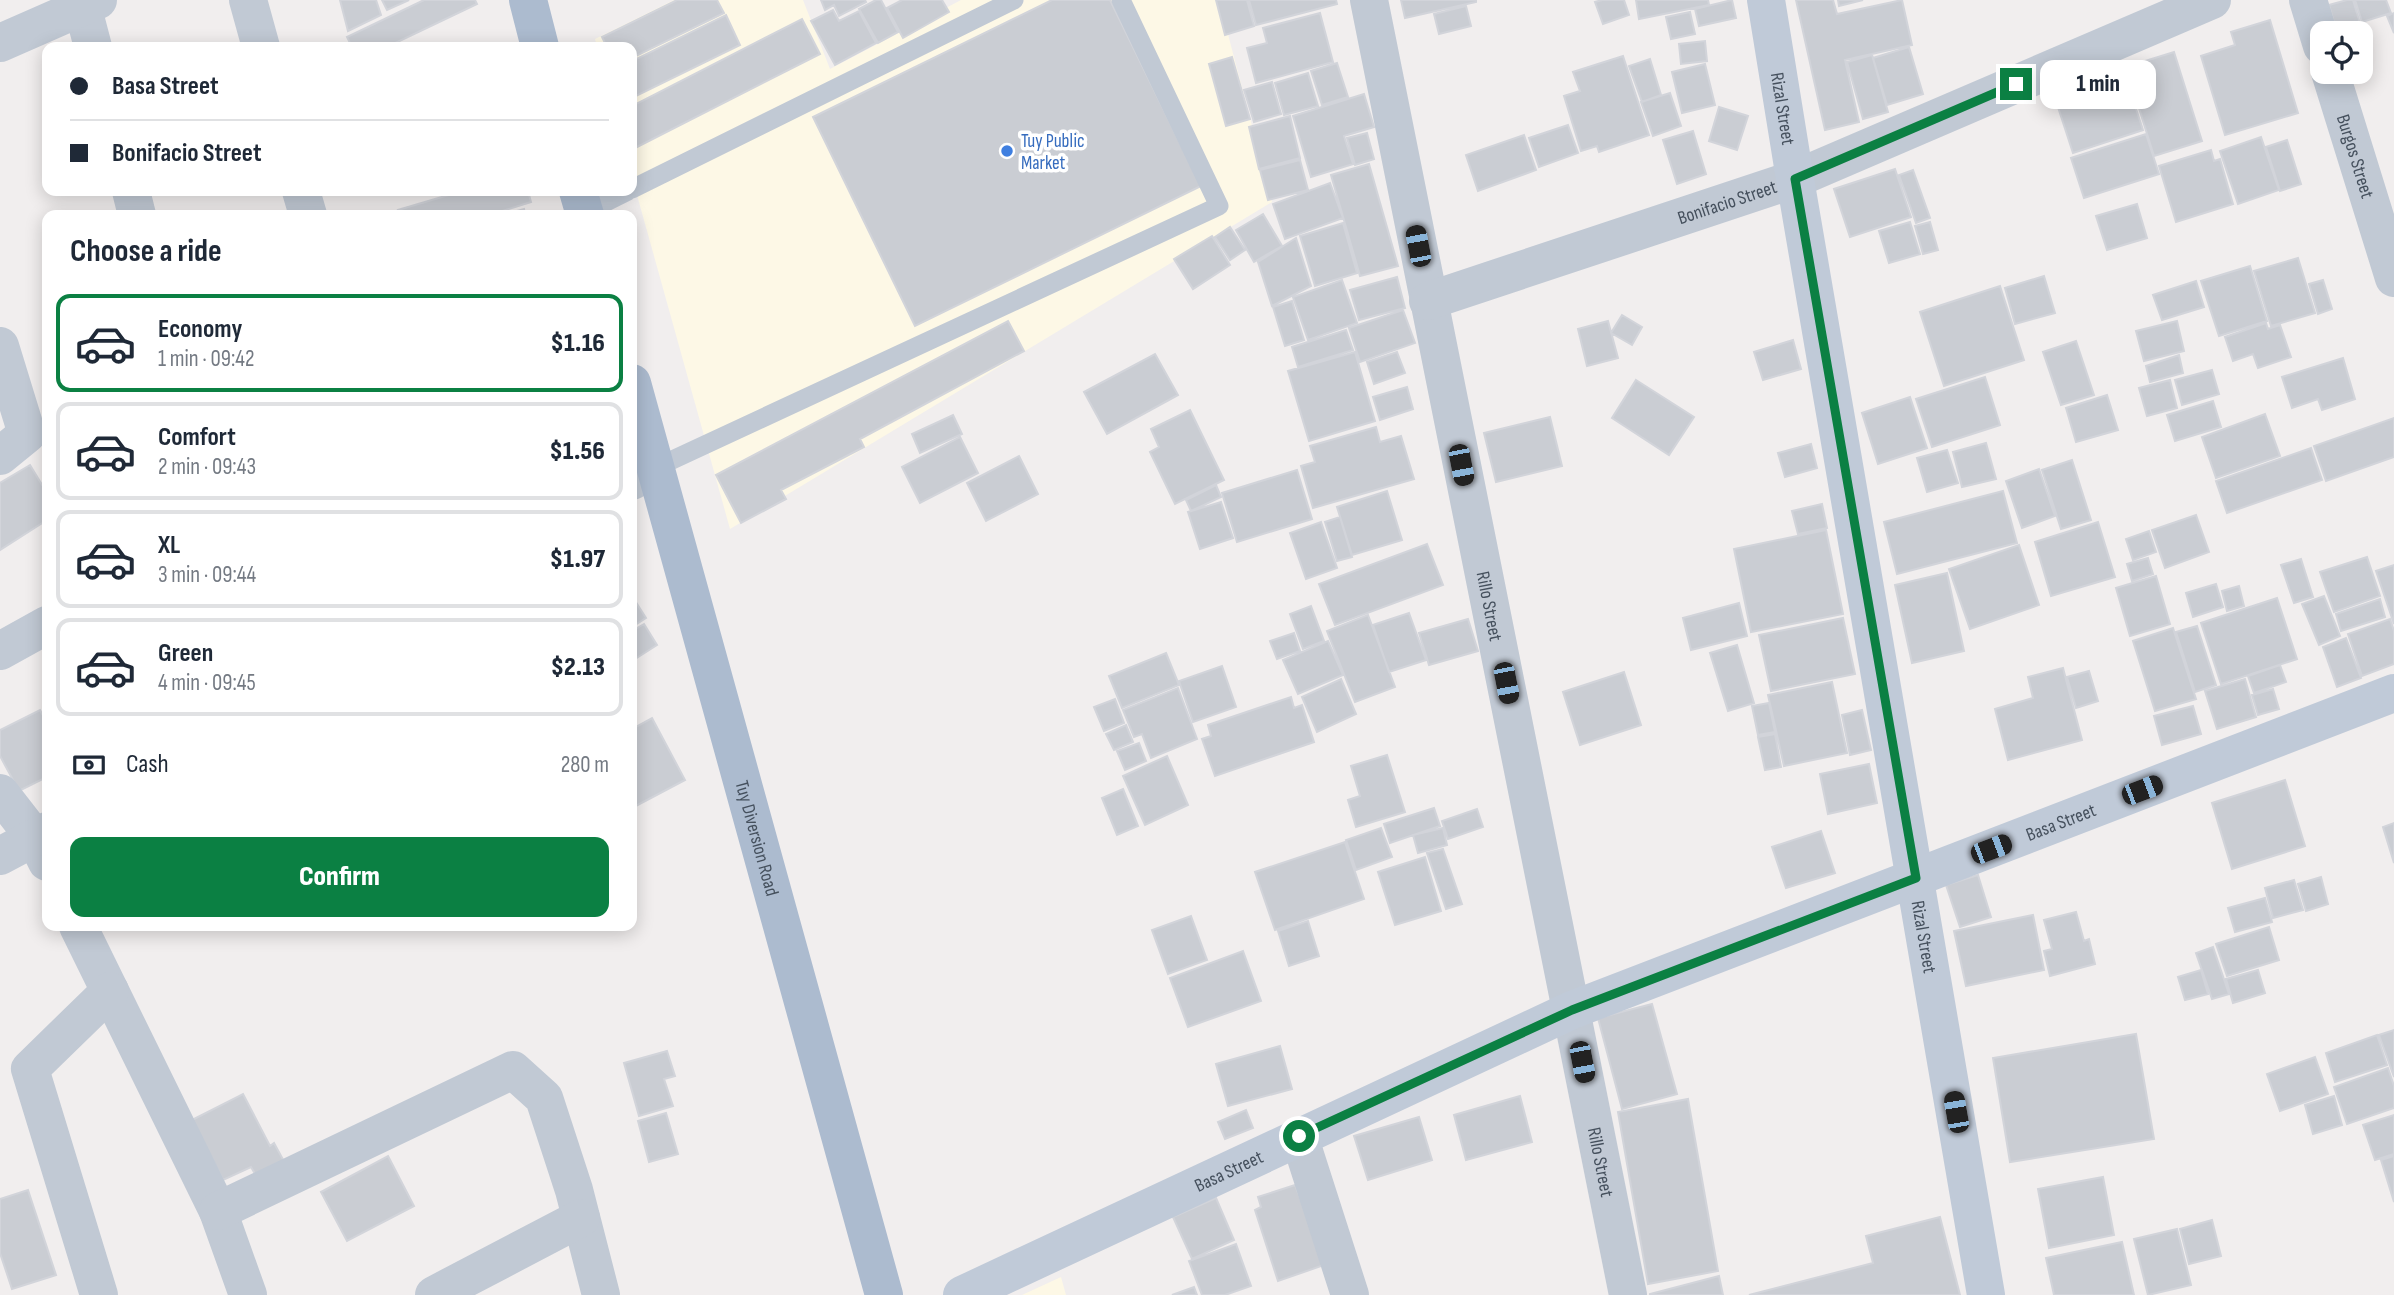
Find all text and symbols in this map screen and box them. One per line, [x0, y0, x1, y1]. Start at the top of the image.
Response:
map controls [2310, 21, 2373, 84]
button: locate [2310, 21, 2373, 84]
callout: 1 min [2040, 60, 2156, 108]
route end [2000, 68, 2032, 100]
text: 1 min [2076, 70, 2120, 98]
text: Basa Street [112, 71, 219, 102]
street label: Rizal Street [1765, 71, 1799, 147]
street label: Burgos Street [2331, 112, 2379, 202]
place label: Tuy Public Market [1021, 130, 1085, 175]
text: Bonifacio Street [112, 138, 262, 169]
marker: Tuy Public Market [999, 143, 1015, 159]
street label: Bonifacio Street [1675, 176, 1780, 230]
car [1404, 223, 1433, 269]
text: Choose a ride [70, 232, 222, 271]
icon: car [74, 312, 137, 375]
text: Economy [158, 314, 242, 345]
text: $1.16 [550, 328, 605, 359]
text: 1 min · 09:42 [158, 345, 255, 373]
icon: car [74, 420, 137, 483]
text: Comfort [158, 422, 236, 453]
text: $1.56 [549, 436, 605, 467]
car [1447, 442, 1476, 488]
text: 2 min · 09:43 [158, 453, 256, 481]
icon: car [74, 528, 137, 591]
text: XL [158, 530, 180, 561]
text: $1.97 [550, 544, 605, 575]
text: 3 min · 09:44 [158, 561, 256, 589]
street label: Rillo Street [1471, 569, 1507, 643]
icon: car [74, 636, 137, 699]
text: Green [158, 638, 213, 669]
text: $2.13 [551, 652, 605, 683]
car [1492, 660, 1521, 706]
text: 4 min · 09:45 [158, 669, 256, 697]
icon: cash [70, 746, 108, 784]
text: Cash [126, 749, 169, 780]
text: 280 m [561, 751, 609, 779]
car [2119, 773, 2166, 807]
street label: Tuy Diversion Road [729, 778, 783, 899]
street label: Basa Street [2023, 799, 2100, 847]
car [1968, 832, 2015, 866]
button: Confirm [70, 837, 609, 917]
street label: Rizal Street [1906, 899, 1941, 975]
car [1568, 1039, 1597, 1085]
car [1943, 1089, 1970, 1135]
route start [1283, 1120, 1315, 1152]
street label: Rillo Street [1582, 1125, 1618, 1199]
street label: Basa Street [1191, 1146, 1267, 1198]

